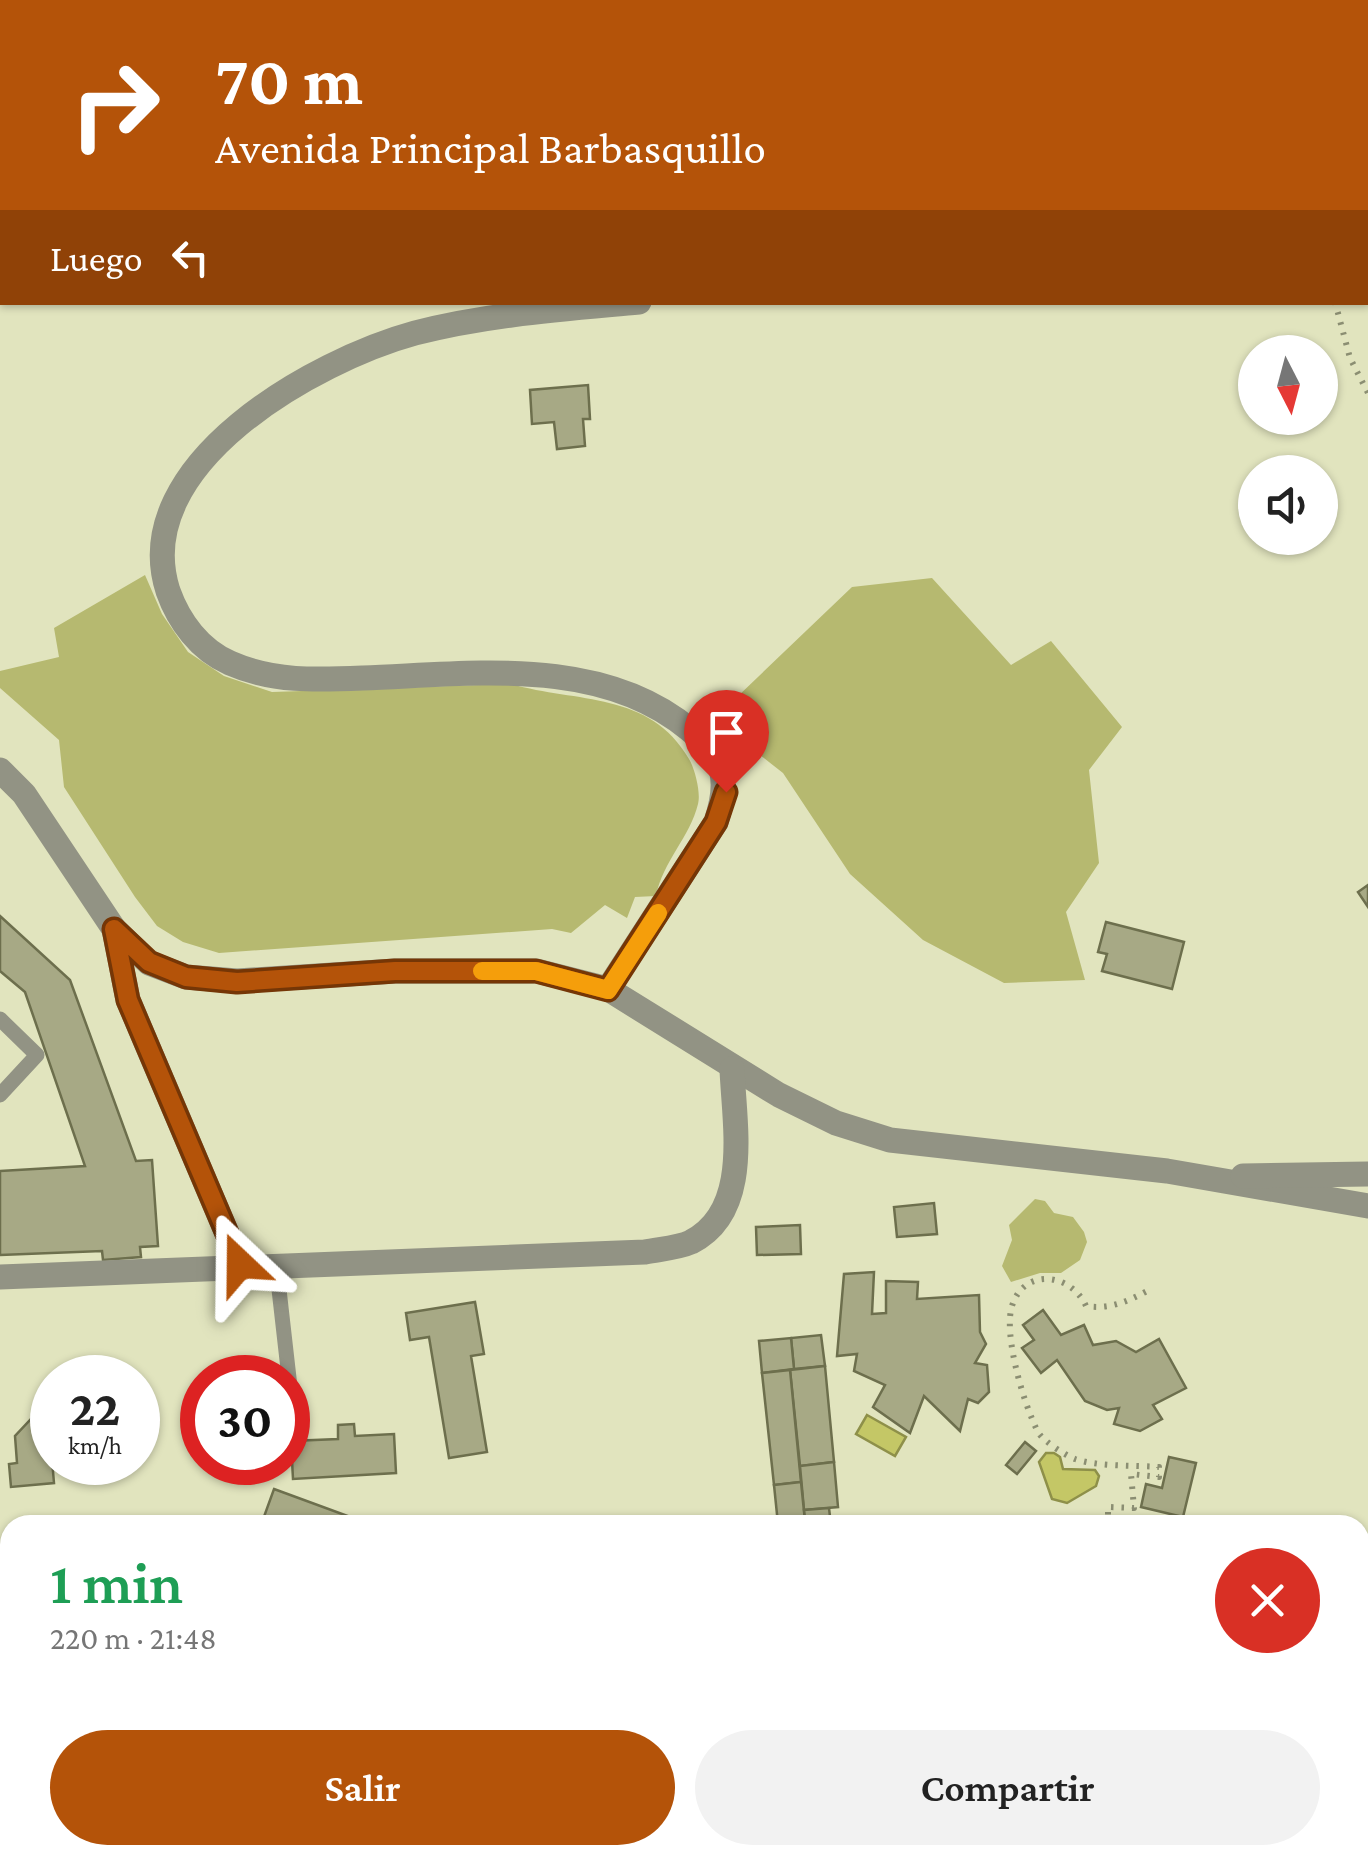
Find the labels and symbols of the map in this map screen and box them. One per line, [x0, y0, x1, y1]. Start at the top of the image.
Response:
north arrow [1238, 335, 1338, 435]
pin [684, 690, 769, 793]
position arrow [188, 1212, 292, 1316]
speed limit sign: 30 [180, 1355, 310, 1485]

